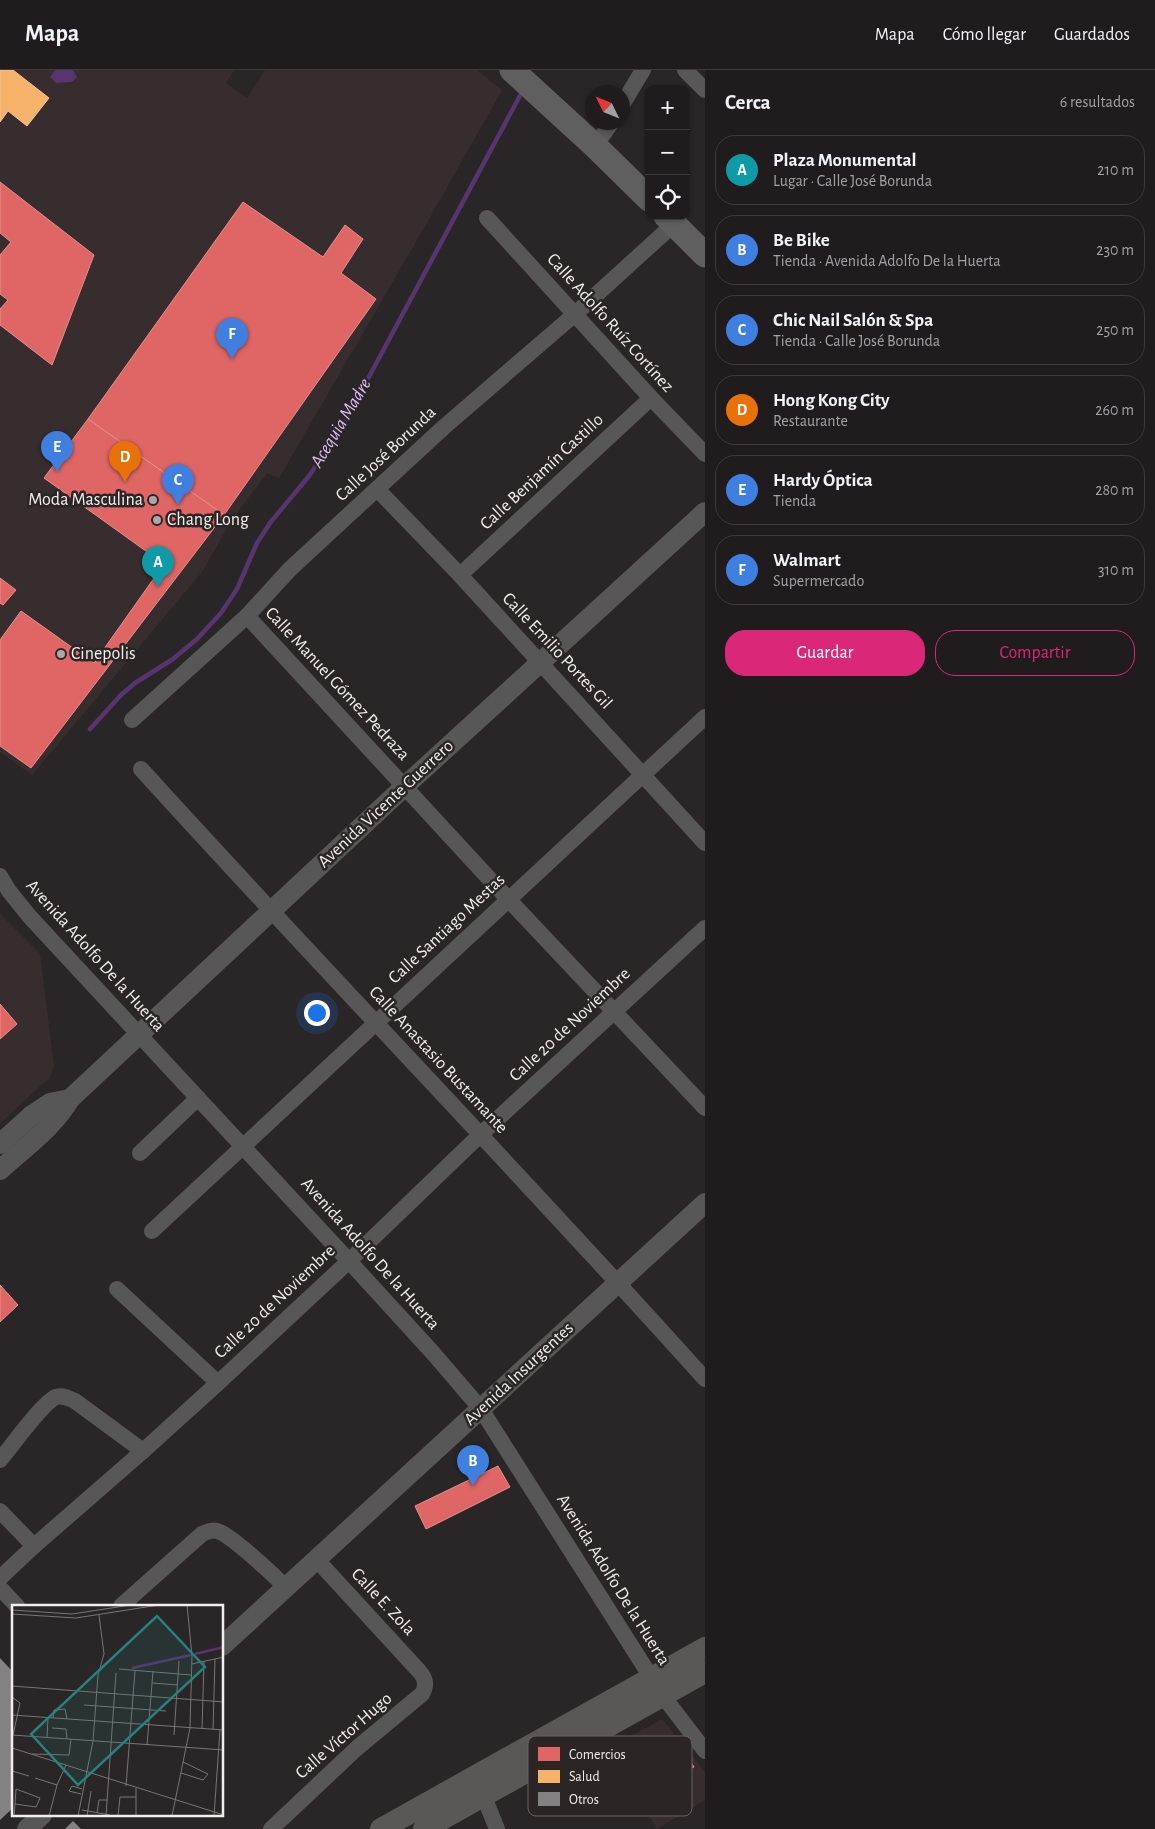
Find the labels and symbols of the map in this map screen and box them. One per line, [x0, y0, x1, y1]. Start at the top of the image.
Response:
north arrow [585, 85, 630, 130]
street label: Calle Adolfo Ruíz Cortínez [543, 250, 677, 396]
pin: F [216, 318, 248, 359]
water label: Acequia Madre [307, 375, 375, 472]
street label: Calle José Borunda [332, 403, 440, 505]
street label: Calle Benjamín Castillo [477, 410, 607, 533]
pin: E [41, 431, 73, 472]
pin: D [109, 441, 141, 482]
pin: C [162, 464, 194, 505]
place label: Moda Masculina [28, 491, 143, 509]
marker: Moda Masculina [147, 494, 159, 506]
place label: Chang Long [167, 511, 249, 529]
marker: Chang Long [151, 514, 163, 526]
pin: A [142, 546, 174, 587]
street label: Calle Emilio Portes Gil [499, 589, 615, 713]
street label: Calle Manuel Gómez Pedraza [261, 604, 413, 764]
place label: Cinepolis [71, 645, 136, 663]
marker: Cinepolis [55, 648, 67, 660]
street label: Avenida Vicente Guerrero [315, 737, 457, 871]
street label: Calle Santiago Mestas [385, 871, 509, 987]
street label: Avenida Adolfo De la Huerta [22, 877, 168, 1035]
street label: Calle 20 de Noviembre [506, 965, 634, 1085]
street label: Calle Anastasio Bustamante [365, 983, 511, 1137]
your location [304, 1000, 330, 1026]
street label: Avenida Adolfo De la Huerta [297, 1175, 443, 1333]
street label: Calle 20 de Noviembre [211, 1242, 339, 1362]
street label: Avenida Insurgentes [461, 1319, 577, 1429]
pin: B [457, 1445, 489, 1486]
street label: Avenida Adolfo De la Huerta [553, 1491, 673, 1669]
street label: Calle E. Zola [348, 1565, 418, 1639]
inset map [12, 1605, 224, 1816]
street label: Calle Víctor Hugo [292, 1689, 396, 1783]
legend [528, 1736, 692, 1816]
text: Comercios [569, 1748, 626, 1762]
text: Salud [569, 1770, 600, 1784]
text: Otros [569, 1793, 599, 1807]

